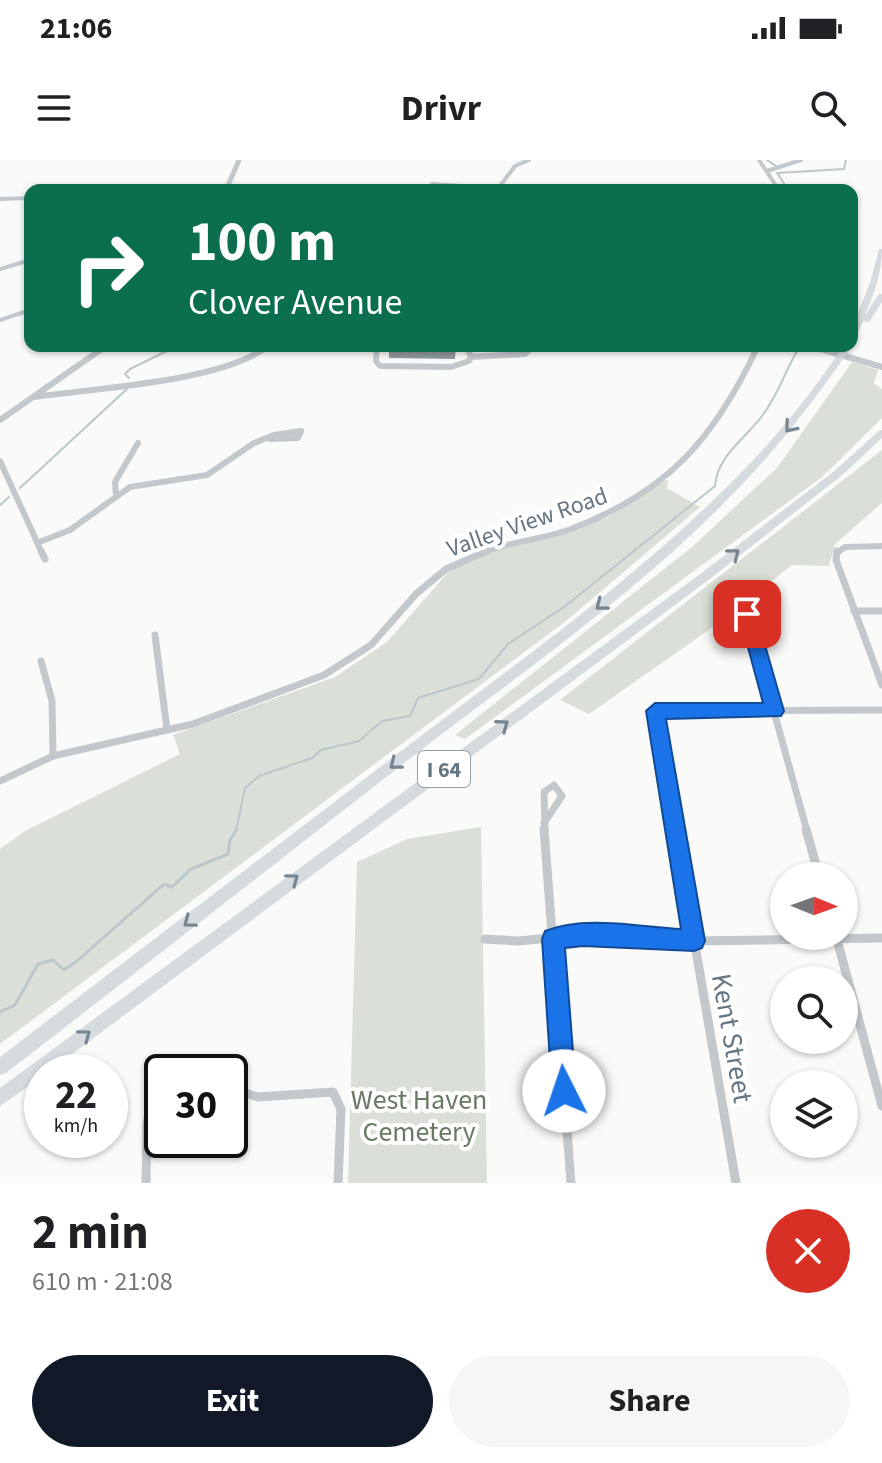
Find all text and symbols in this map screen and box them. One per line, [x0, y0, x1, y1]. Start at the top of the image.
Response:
text: 21:06 [40, 7, 112, 50]
text: Drivr [401, 83, 481, 134]
icon: menu [32, 86, 76, 130]
icon: search [806, 86, 850, 130]
text: 100 m [188, 203, 336, 282]
icon: right [56, 216, 160, 320]
text: Clover Avenue [188, 277, 402, 328]
one-way arrow [785, 418, 800, 432]
street label: Valley View Road [442, 479, 612, 566]
one-way arrow [725, 549, 739, 564]
pin [713, 580, 781, 648]
icon: arrive [725, 592, 769, 636]
one-way arrow [596, 595, 610, 610]
one-way arrow [494, 721, 509, 735]
road number: I 64 [418, 751, 470, 787]
one-way arrow [389, 754, 404, 768]
north arrow [770, 862, 858, 950]
map controls [770, 862, 858, 1158]
one-way arrow [284, 874, 299, 889]
one-way arrow [183, 913, 198, 927]
button: search [770, 966, 858, 1054]
street label: Kent Street [701, 970, 763, 1106]
one-way arrow [76, 1030, 91, 1044]
position arrow [522, 1049, 606, 1133]
speed limit sign: 30 [144, 1054, 248, 1158]
text: 22 [55, 1067, 97, 1124]
button: layers [770, 1070, 858, 1158]
park label: West Haven Cemetery [351, 1080, 487, 1152]
text: km/h [54, 1112, 98, 1140]
text: 2 min [32, 1199, 149, 1267]
button: close [766, 1209, 850, 1293]
text: 610 m · 21:08 [32, 1263, 173, 1300]
button: Exit [32, 1355, 433, 1447]
button: Share [449, 1355, 850, 1447]

